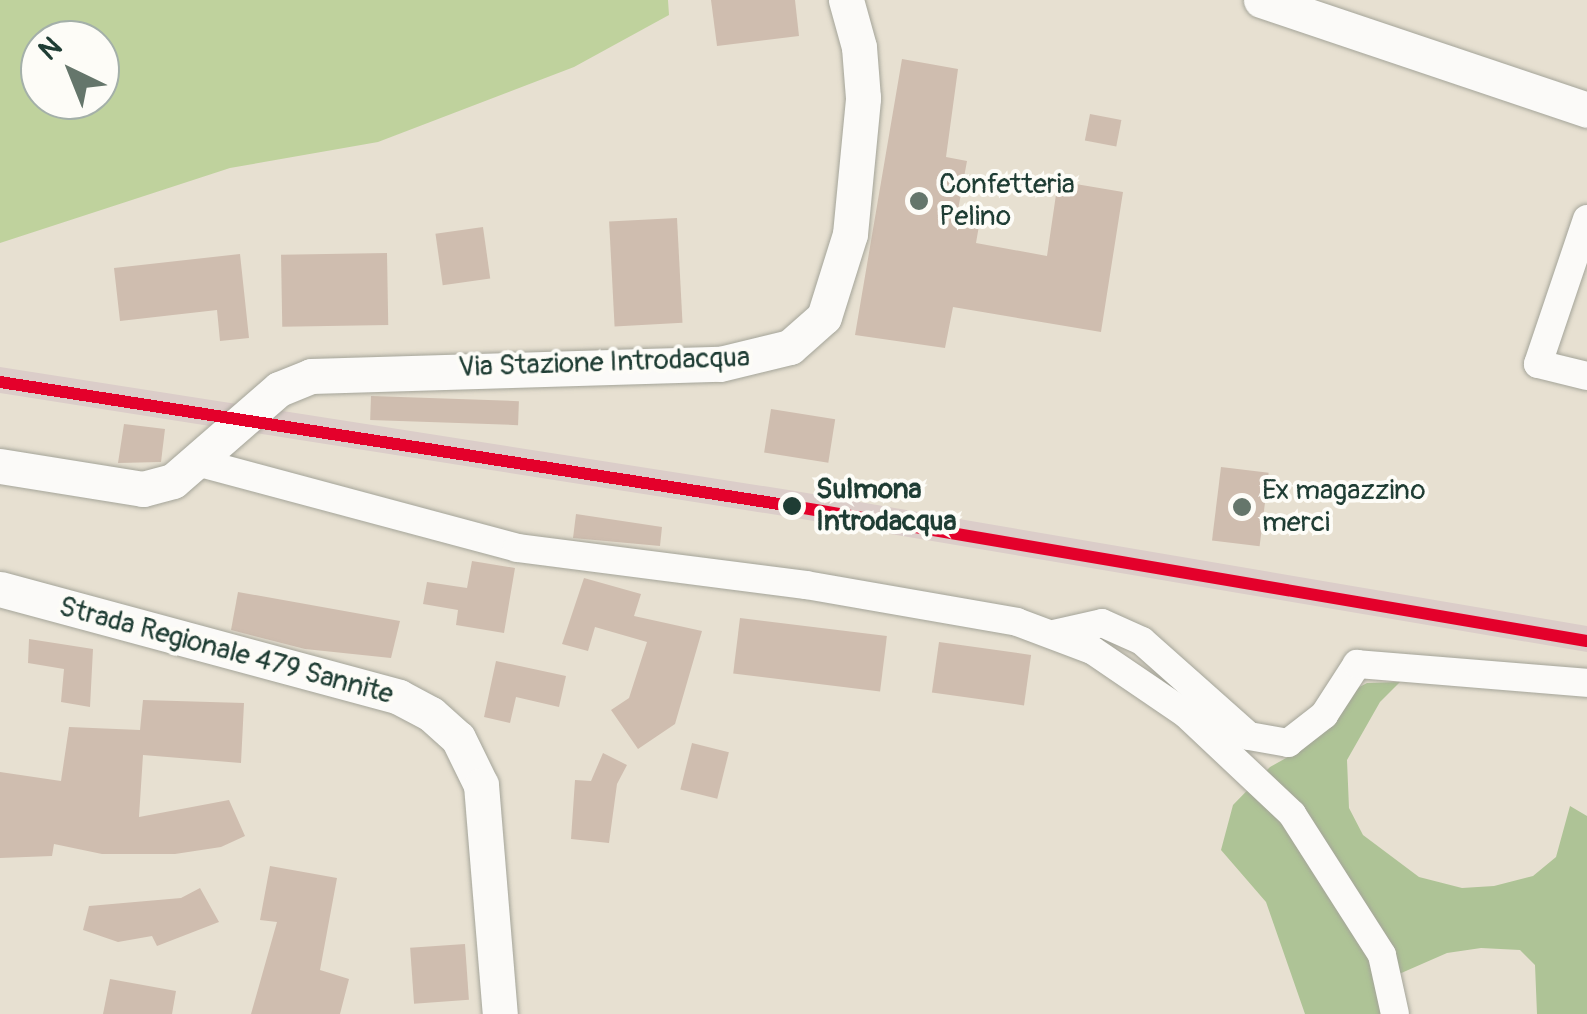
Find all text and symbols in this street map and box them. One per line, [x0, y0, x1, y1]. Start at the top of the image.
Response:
north arrow [20, 20, 120, 120]
text: N [32, 30, 69, 68]
place label: Confetteria Pelino [939, 168, 1075, 234]
marker: Confetteria Pelino [908, 190, 930, 212]
street label: Via Stazione Introdacqua [458, 341, 750, 385]
place label: Sulmona Introdacqua [816, 473, 956, 539]
place label: Ex magazzino merci [1262, 474, 1426, 540]
marker: Sulmona Introdacqua [777, 491, 807, 521]
marker: Ex magazzino merci [1231, 496, 1253, 518]
street label: Strada Regionale 479 Sannite [55, 590, 397, 712]

